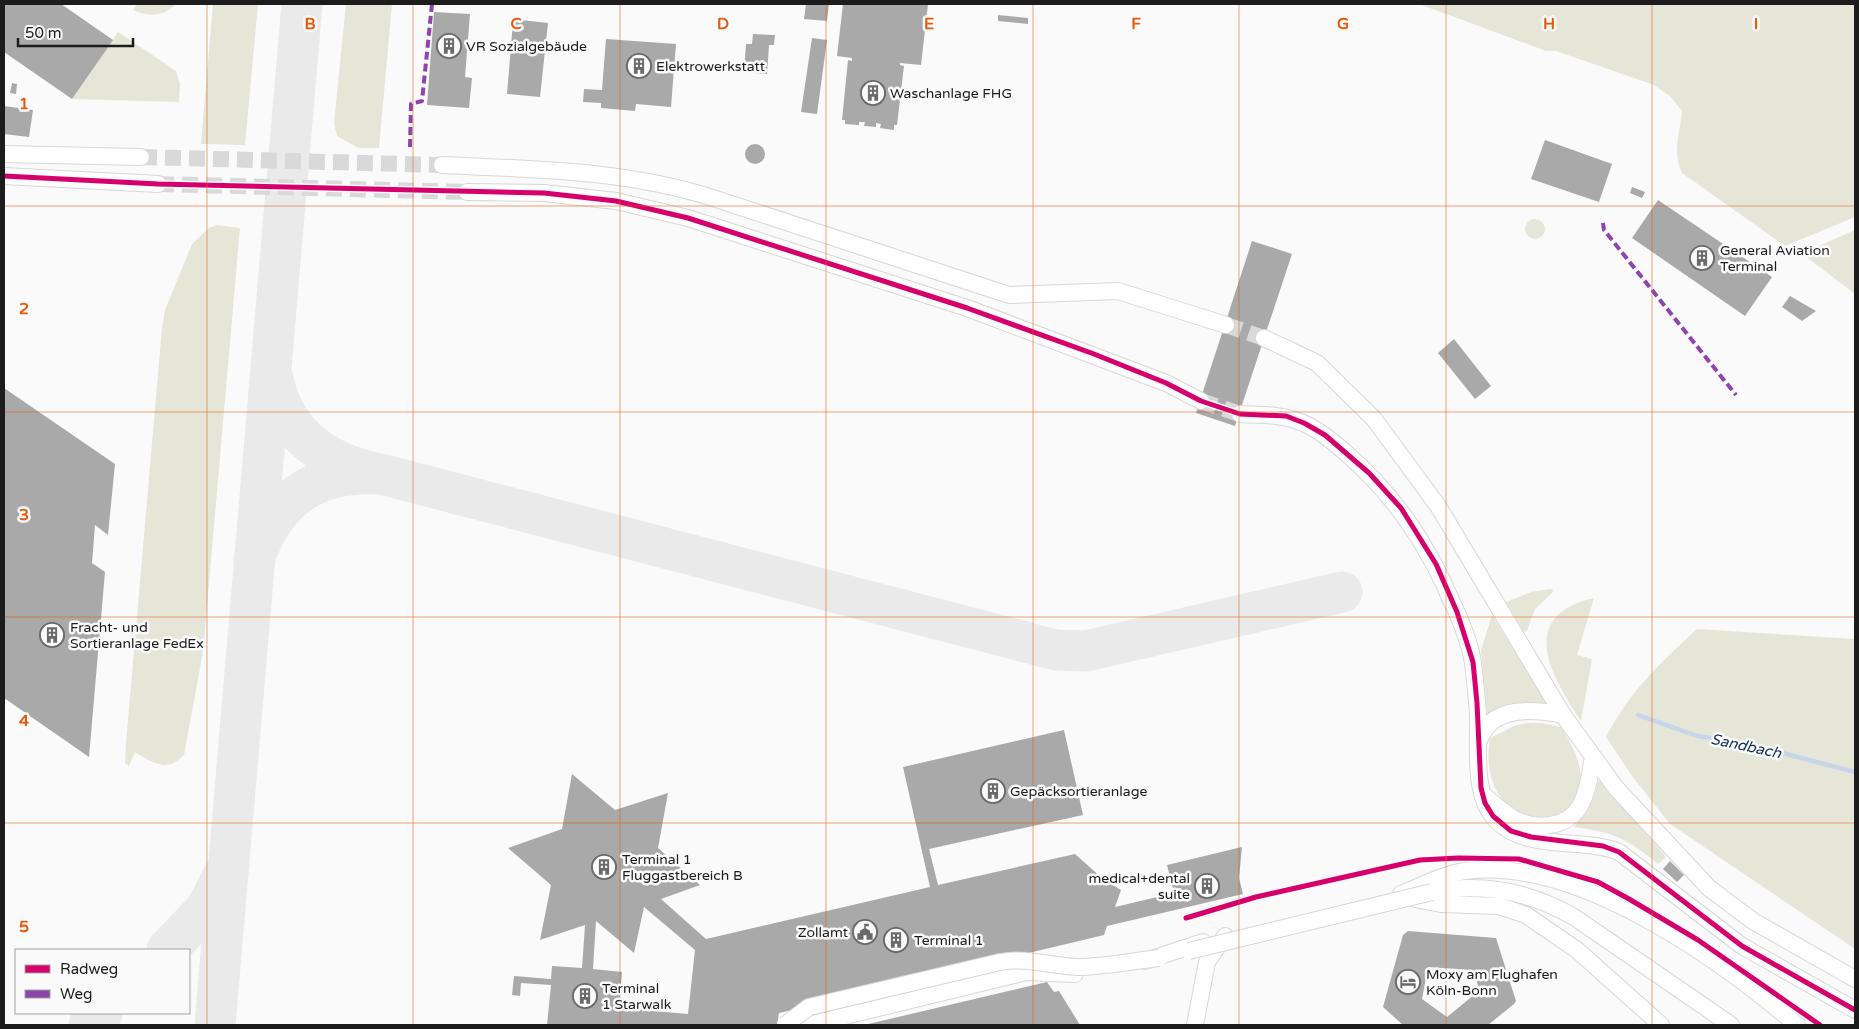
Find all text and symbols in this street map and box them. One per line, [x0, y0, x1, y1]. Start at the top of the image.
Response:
text: B [304, 14, 316, 34]
text: C [510, 14, 522, 34]
text: D [717, 14, 729, 34]
text: E [924, 14, 934, 34]
text: F [1131, 14, 1141, 34]
text: G [1337, 14, 1349, 34]
text: H [1543, 14, 1555, 34]
text: I [1754, 14, 1758, 34]
scale bar [18, 15, 132, 47]
text: 50 m [25, 24, 62, 42]
building icon: VR Sozialgebäude [436, 33, 462, 59]
place label: VR Sozialgebäude [466, 38, 587, 55]
building icon: Elektrowerkstatt [626, 53, 652, 79]
place label: Elektrowerkstatt [656, 58, 766, 75]
building icon: Waschanlage FHG [860, 80, 886, 106]
place label: Waschanlage FHG [890, 85, 1012, 102]
text: 1 [19, 94, 29, 114]
place label: General Aviation Terminal [1720, 242, 1830, 275]
building icon: General Aviation Terminal [1689, 245, 1715, 271]
text: 2 [19, 299, 29, 319]
text: 3 [19, 505, 29, 525]
place label: Fracht- und Sortieranlage FedEx [70, 619, 204, 652]
building icon: Fracht- und Sortieranlage FedEx [39, 622, 65, 648]
text: 4 [19, 711, 29, 731]
water label: Sandbach [1709, 730, 1784, 762]
building icon: Gepäcksortieranlage [980, 778, 1006, 804]
place label: Gepäcksortieranlage [1010, 783, 1148, 800]
place label: Terminal 1 Fluggastbereich B [622, 851, 743, 884]
building icon: Terminal 1 Fluggastbereich B [591, 854, 617, 880]
place label: medical+dental suite [1088, 870, 1190, 903]
building icon: medical+dental suite [1194, 873, 1220, 899]
text: 5 [19, 917, 29, 937]
public building icon: Zollamt [852, 919, 878, 945]
place label: Zollamt [798, 924, 849, 941]
building icon: Terminal 1 [883, 927, 909, 953]
place label: Terminal 1 [914, 932, 984, 949]
legend [15, 949, 190, 1014]
text: Radweg [60, 960, 118, 978]
place label: Moxy am Flughafen Köln-Bonn [1426, 966, 1558, 999]
hotel icon: Moxy am Flughafen Köln-Bonn [1395, 969, 1421, 995]
place label: Terminal 1 Starwalk [602, 980, 672, 1013]
building icon: Terminal 1 Starwalk [572, 983, 598, 1009]
text: Weg [60, 985, 92, 1003]

